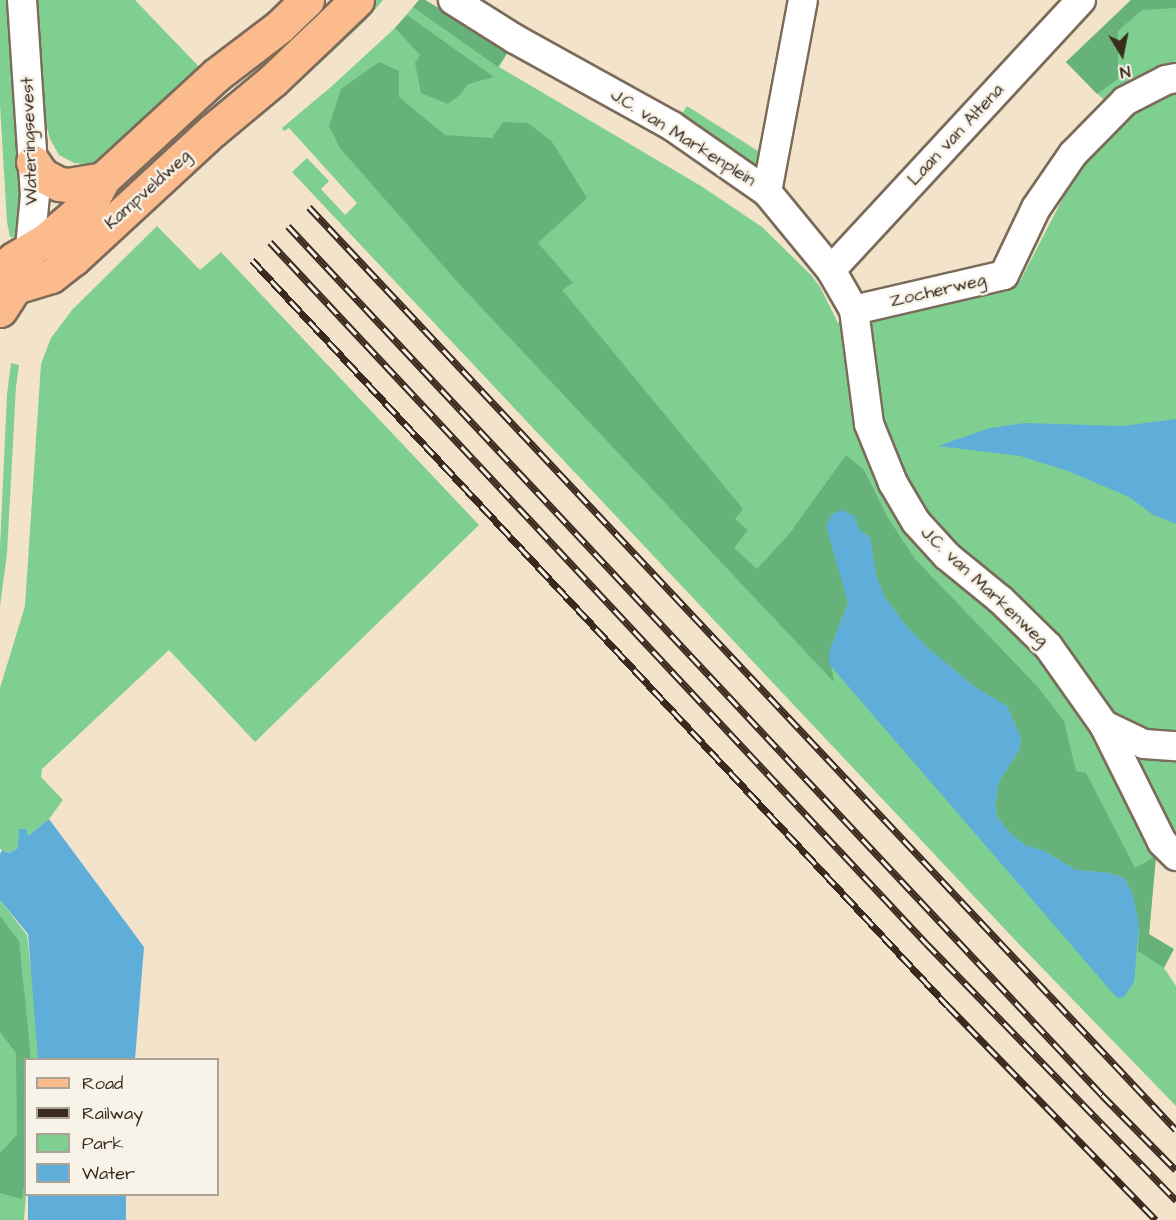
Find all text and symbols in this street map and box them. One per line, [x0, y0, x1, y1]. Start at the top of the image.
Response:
north arrow [1092, 24, 1152, 84]
text: N [1118, 60, 1132, 83]
street label: Wateringsevest [17, 77, 43, 205]
street label: Laan van Altena [903, 80, 1009, 190]
street label: J.C. van Markenplein [606, 85, 760, 191]
street label: Kampveldweg [100, 146, 196, 234]
street label: Zocherweg [888, 269, 988, 313]
street label: J.C. van Markenweg [916, 522, 1052, 652]
legend [24, 1058, 219, 1196]
text: Road [82, 1071, 123, 1096]
text: Railway [82, 1101, 143, 1126]
text: Park [82, 1131, 124, 1156]
text: Water [82, 1161, 135, 1186]

